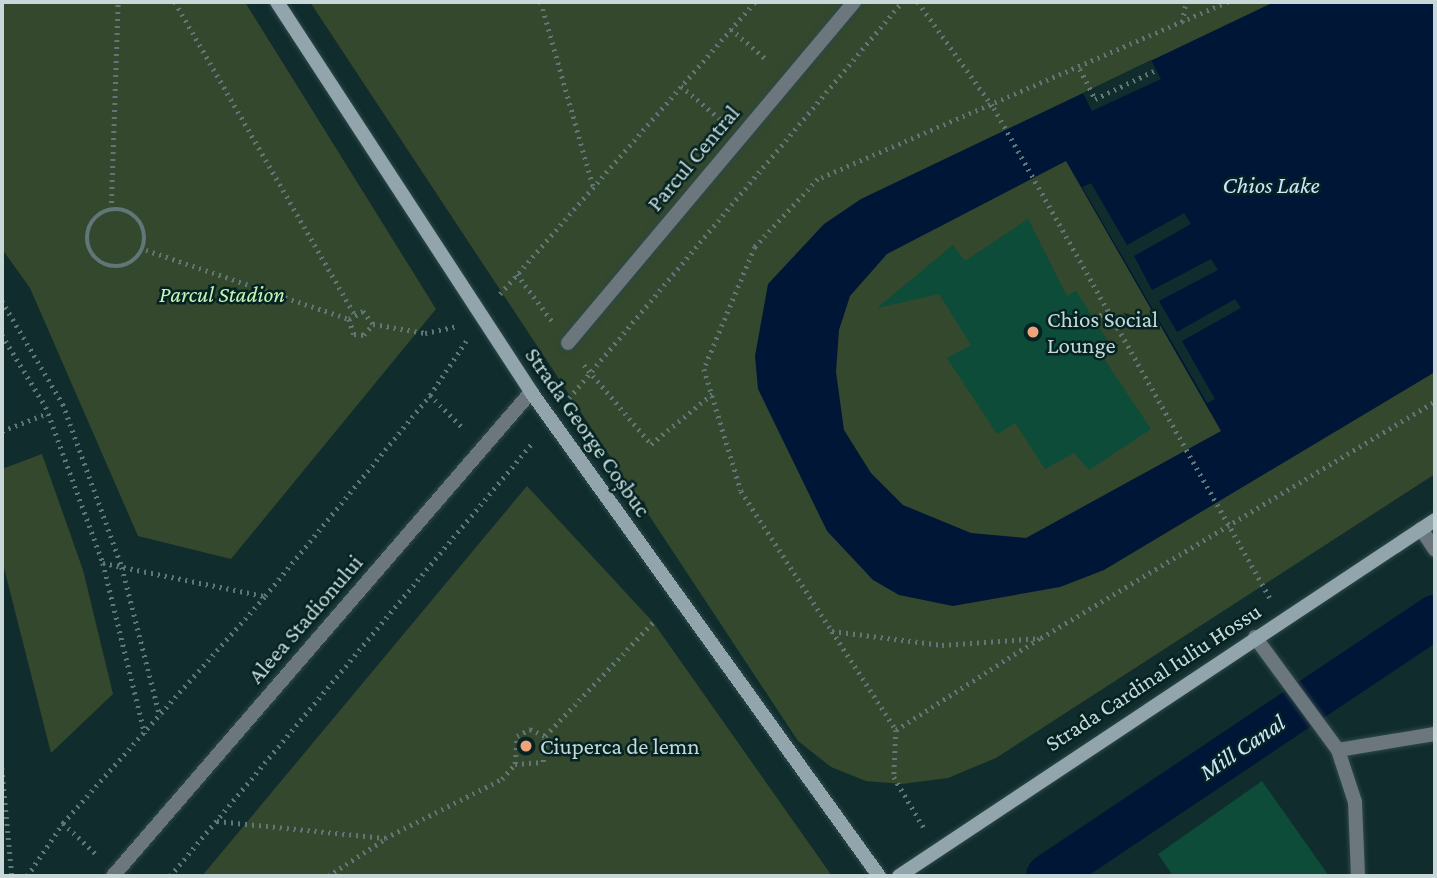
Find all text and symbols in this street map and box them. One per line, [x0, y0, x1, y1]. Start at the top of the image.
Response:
street label: Parcul Central [641, 99, 745, 217]
water label: Chios Lake [1222, 171, 1320, 199]
park label: Parcul Stadion [159, 280, 285, 308]
place label: Chios Social Lounge [1047, 305, 1158, 359]
marker: Chios Social Lounge [1025, 324, 1041, 340]
street label: Strada George Coșbuc [519, 342, 657, 522]
street label: Aleea Stadionului [242, 549, 368, 689]
street label: Strada Cardinal Iuliu Hossu [1040, 597, 1266, 757]
water label: Mill Canal [1194, 708, 1290, 786]
place label: Ciuperca de lemn [540, 732, 700, 760]
marker: Ciuperca de lemn [518, 738, 534, 754]

